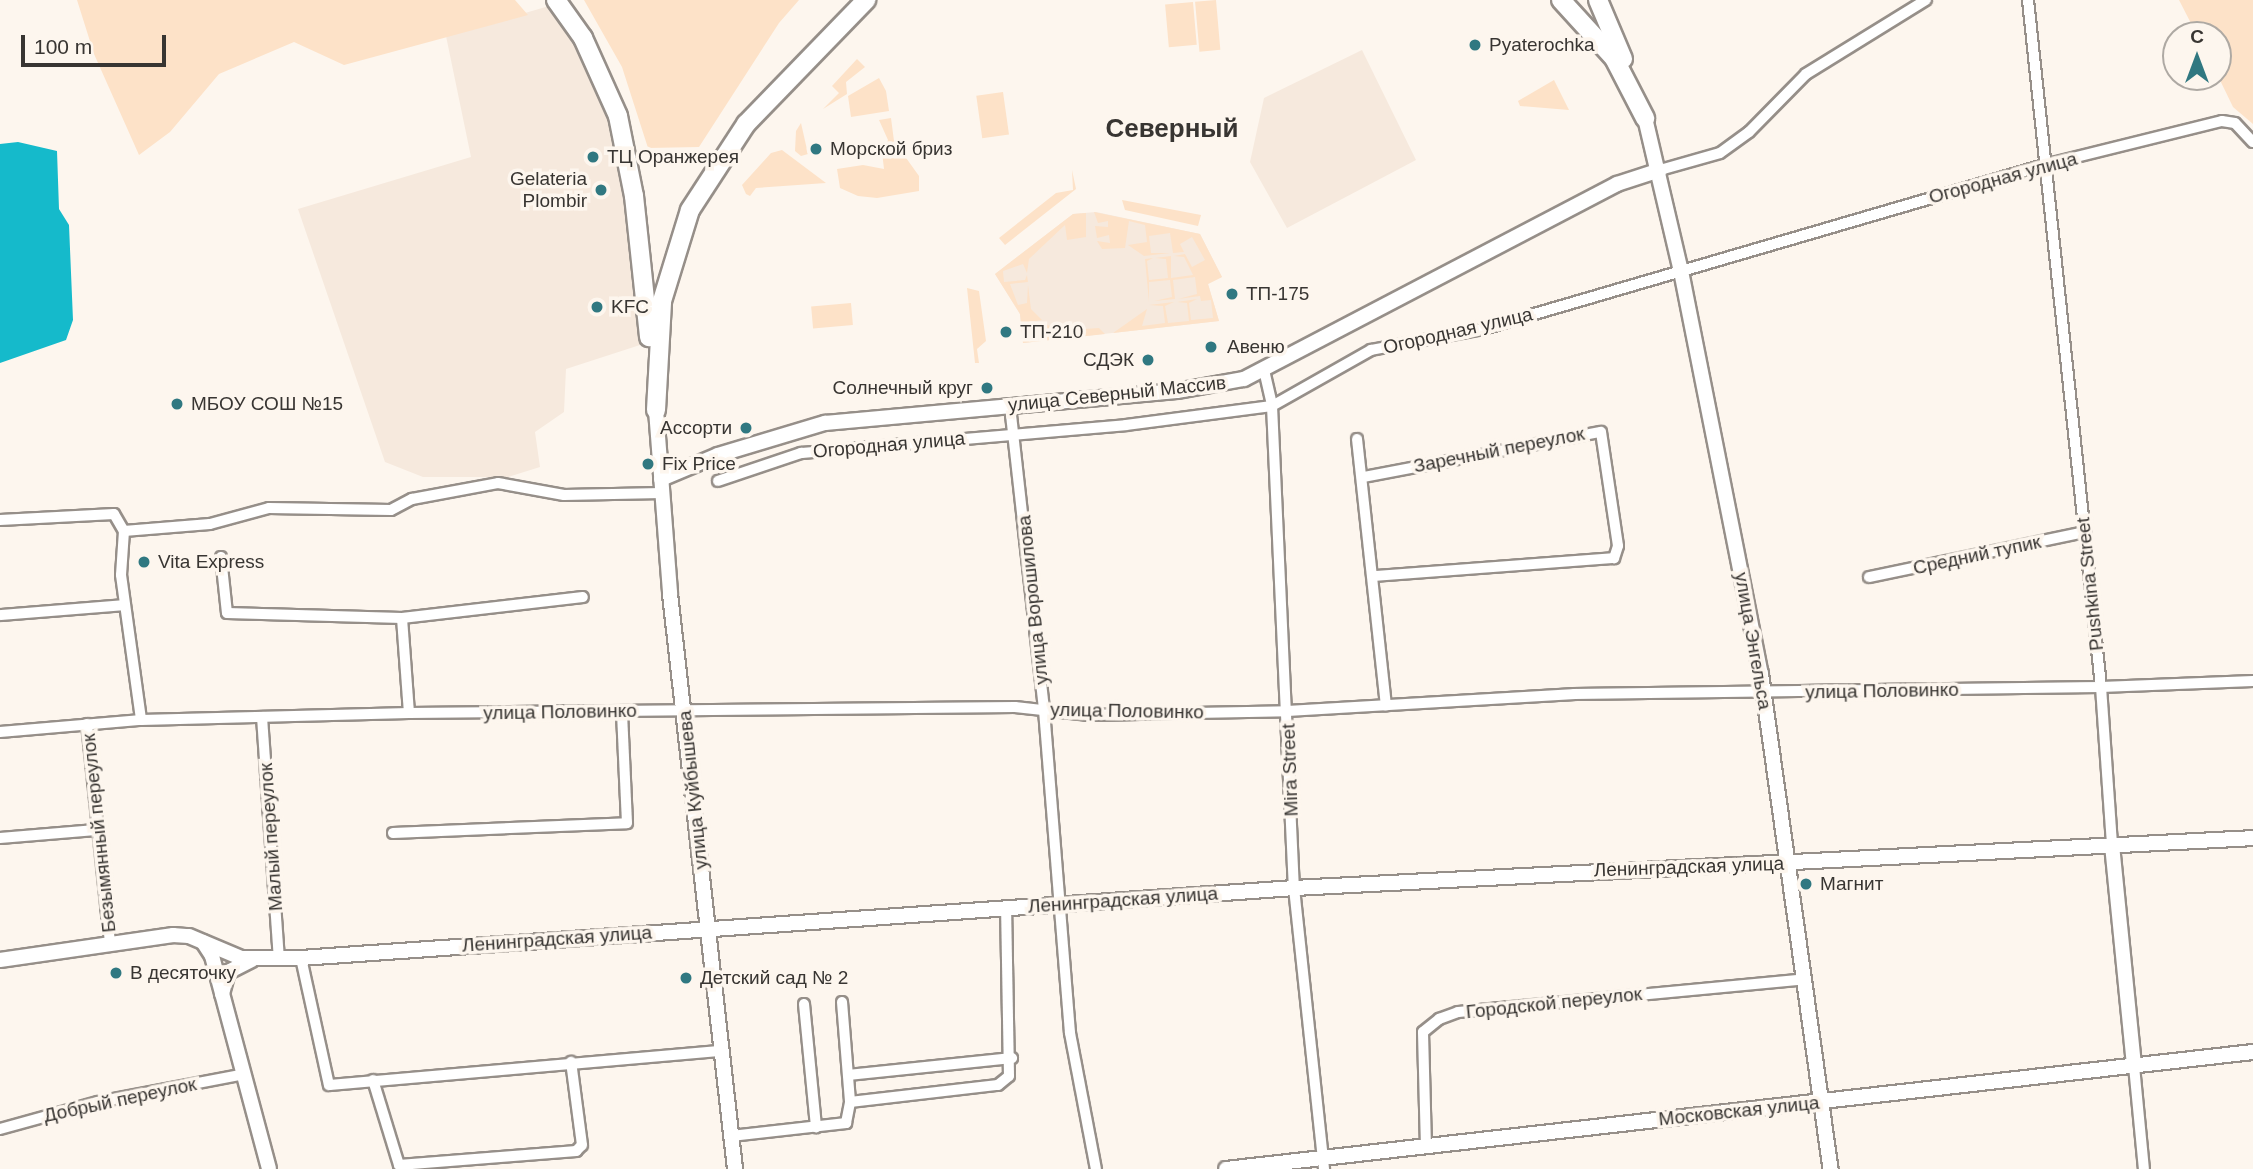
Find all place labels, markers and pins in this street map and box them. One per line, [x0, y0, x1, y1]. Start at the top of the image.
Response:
place label: Pyaterochka [1489, 34, 1595, 56]
marker: Pyaterochka [1467, 37, 1483, 53]
place label: Морской бриз [830, 138, 952, 160]
marker: Морской бриз [808, 141, 824, 157]
place label: ТЦ Оранжерея [607, 146, 739, 168]
marker: ТЦ Оранжерея [585, 149, 601, 165]
place label: Gelateria Plombir [510, 168, 587, 212]
marker: Gelateria Plombir [593, 182, 609, 198]
place label: ТП-175 [1246, 283, 1309, 305]
marker: ТП-175 [1224, 286, 1240, 302]
place label: KFC [611, 296, 649, 318]
marker: KFC [589, 299, 605, 315]
place label: ТП-210 [1020, 321, 1083, 343]
marker: ТП-210 [998, 324, 1014, 340]
place label: Авеню [1227, 336, 1285, 358]
marker: Авеню [1201, 337, 1221, 357]
place label: СДЭК [1083, 349, 1134, 371]
marker: СДЭК [1140, 352, 1156, 368]
place label: Солнечный круг [833, 377, 973, 399]
marker: Солнечный круг [979, 380, 995, 396]
place label: МБОУ СОШ №15 [191, 393, 343, 415]
marker: МБОУ СОШ №15 [169, 396, 185, 412]
place label: Ассорти [660, 417, 732, 439]
marker: Ассорти [738, 420, 754, 436]
place label: Fix Price [662, 453, 736, 475]
marker: Fix Price [640, 456, 656, 472]
place label: Vita Express [158, 551, 264, 573]
marker: Vita Express [136, 554, 152, 570]
place label: Магнит [1820, 873, 1883, 895]
marker: Магнит [1798, 876, 1814, 892]
place label: В десяточку [130, 962, 236, 984]
marker: В десяточку [108, 965, 124, 981]
place label: Детский сад № 2 [700, 967, 848, 989]
marker: Детский сад № 2 [678, 970, 694, 986]

